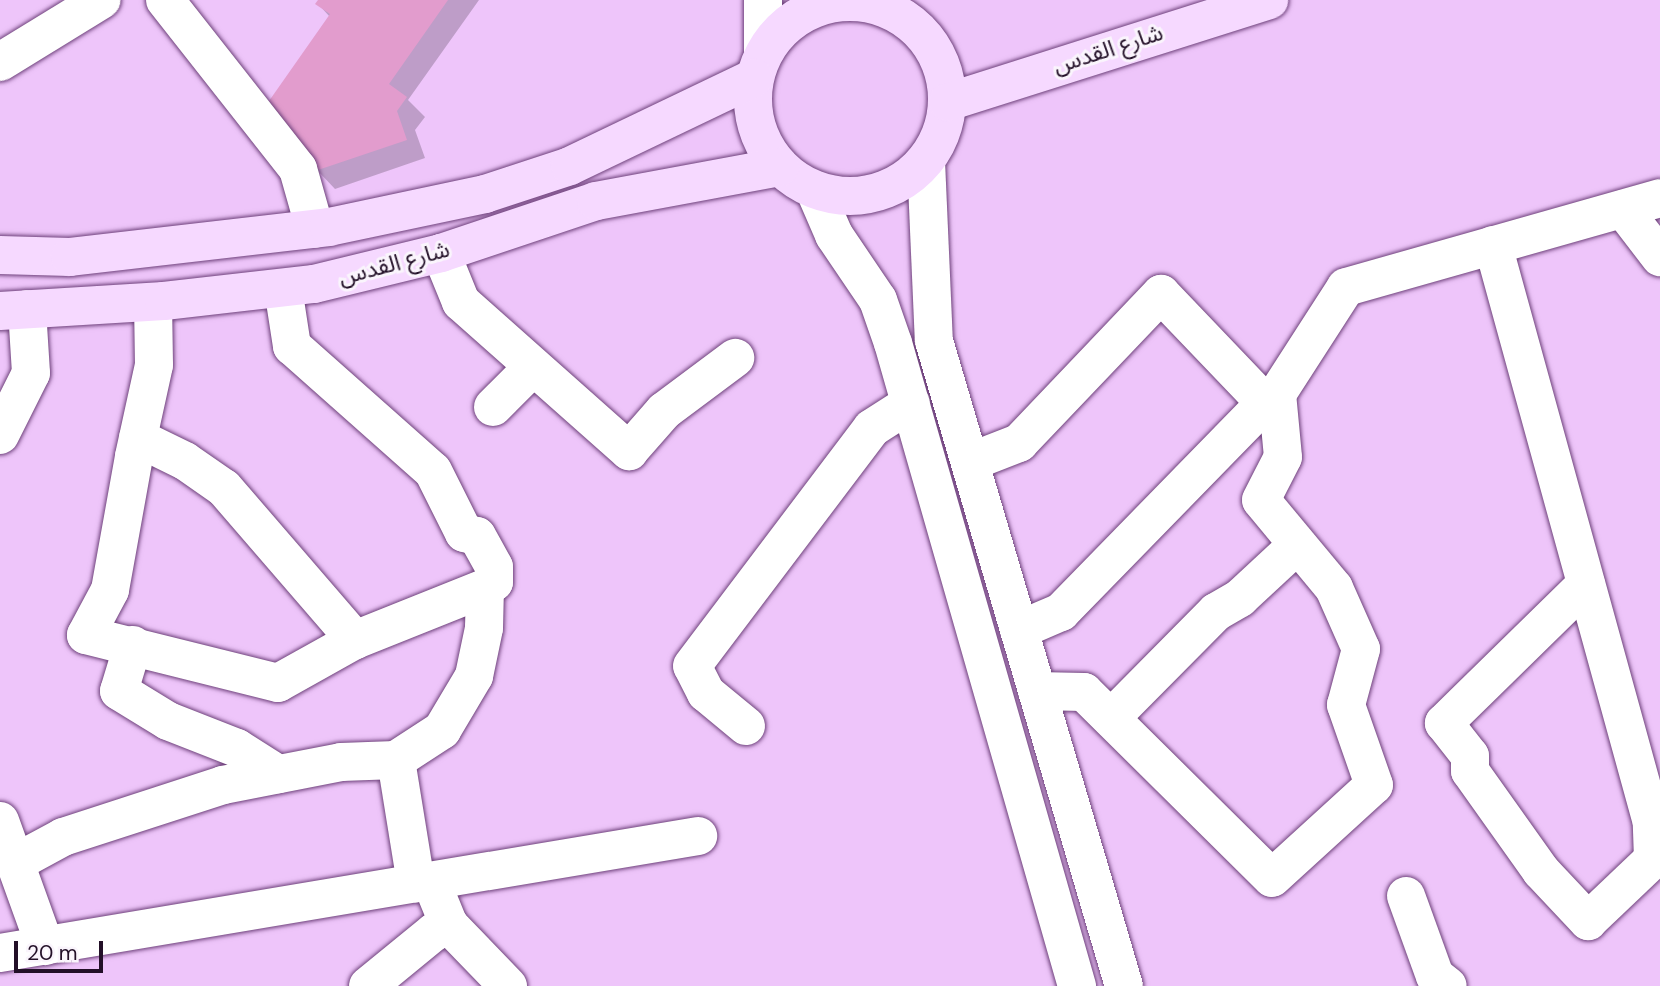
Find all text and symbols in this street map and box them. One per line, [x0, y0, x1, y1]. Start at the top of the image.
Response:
street label: شارع القدس [1050, 18, 1166, 80]
street label: شارع القدس [335, 235, 453, 291]
scale bar [18, 926, 107, 970]
text: 20 m [27, 939, 78, 967]

